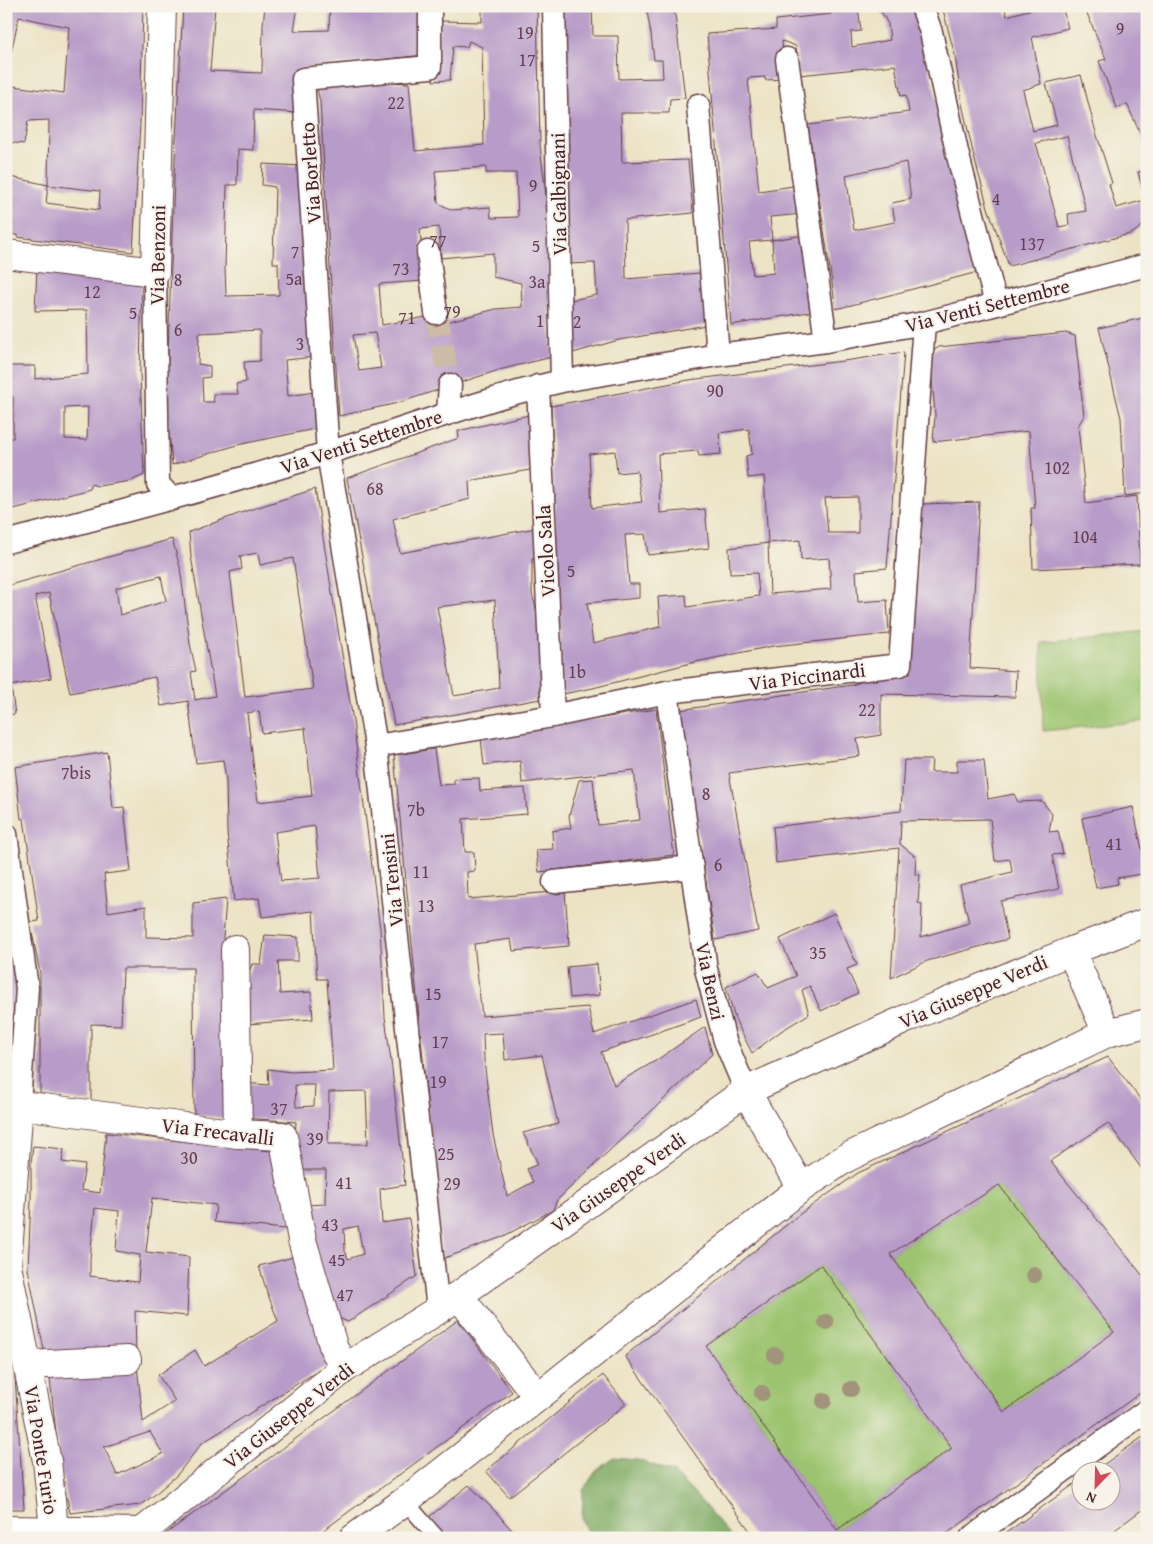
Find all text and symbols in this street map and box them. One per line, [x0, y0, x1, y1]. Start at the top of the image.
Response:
house number: 9 [1116, 15, 1124, 42]
house number: 19 [516, 19, 534, 46]
house number: 17 [518, 46, 536, 73]
house number: 22 [387, 89, 405, 116]
street label: Via Borletto [292, 121, 328, 225]
street label: Via Galbignani [542, 132, 574, 256]
house number: 9 [529, 172, 537, 199]
house number: 4 [992, 185, 1000, 212]
street label: Via Benzoni [142, 204, 172, 305]
house number: 77 [429, 227, 447, 254]
house number: 137 [1019, 230, 1045, 257]
house number: 5 [532, 232, 540, 259]
house number: 7 [291, 238, 299, 265]
house number: 73 [392, 255, 410, 282]
house number: 5a [285, 265, 303, 292]
house number: 8 [174, 266, 182, 293]
house number: 3a [528, 268, 546, 295]
street label: Via Venti Settembre [902, 271, 1072, 339]
house number: 12 [83, 278, 101, 305]
house number: 79 [443, 298, 461, 325]
house number: 5 [129, 299, 137, 326]
house number: 71 [398, 304, 416, 331]
house number: 1 [536, 307, 544, 334]
house number: 2 [573, 308, 581, 335]
house number: 6 [174, 316, 182, 343]
house number: 3 [296, 330, 304, 357]
house number: 90 [706, 377, 724, 404]
street label: Via Venti Settembre [276, 401, 446, 481]
house number: 102 [1044, 454, 1070, 481]
house number: 68 [366, 475, 384, 502]
street label: Vicolo Sala [528, 504, 562, 598]
house number: 104 [1072, 523, 1098, 550]
house number: 5 [567, 557, 575, 584]
street label: Via Piccinardi [747, 654, 867, 698]
house number: 1b [568, 658, 586, 685]
house number: 22 [858, 696, 876, 723]
house number: 7bis [61, 759, 91, 786]
house number: 8 [702, 780, 710, 807]
house number: 7b [407, 796, 425, 823]
house number: 41 [1105, 830, 1123, 857]
street label: Via Tensini [372, 831, 410, 928]
house number: 6 [714, 851, 722, 878]
house number: 11 [412, 858, 430, 885]
house number: 13 [417, 892, 435, 919]
street label: Via Benzi [689, 939, 733, 1023]
house number: 35 [809, 939, 827, 966]
street label: Via Giuseppe Verdi [894, 946, 1052, 1035]
house number: 15 [424, 980, 442, 1007]
house number: 17 [431, 1028, 449, 1055]
house number: 19 [429, 1068, 447, 1095]
house number: 37 [270, 1095, 288, 1122]
street label: Via Frecavalli [160, 1110, 276, 1152]
street label: Via Giuseppe Verdi [545, 1124, 692, 1240]
house number: 39 [306, 1125, 324, 1152]
house number: 25 [437, 1140, 455, 1167]
house number: 30 [180, 1144, 198, 1171]
house number: 41 [335, 1169, 353, 1196]
house number: 29 [443, 1170, 461, 1197]
house number: 43 [321, 1211, 339, 1238]
house number: 45 [328, 1246, 346, 1273]
house number: 47 [336, 1281, 354, 1308]
street label: Via Giuseppe Verdi [216, 1354, 360, 1475]
street label: Via Ponte Furio [17, 1383, 67, 1517]
north arrow [1070, 1462, 1120, 1512]
text: N [1082, 1487, 1099, 1509]

